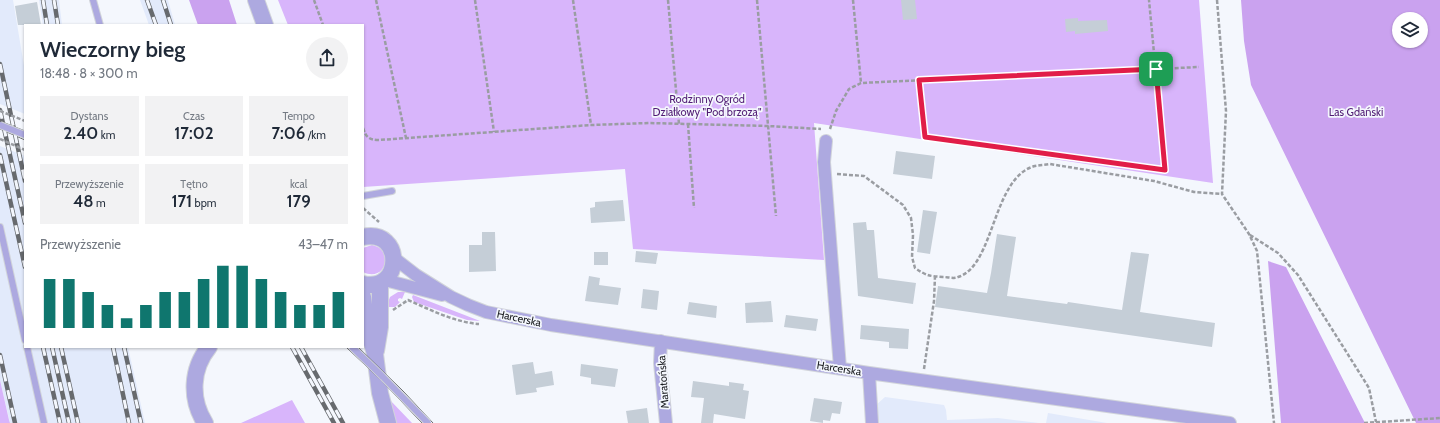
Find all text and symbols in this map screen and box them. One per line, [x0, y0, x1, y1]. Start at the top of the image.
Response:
map controls [1392, 12, 1428, 48]
button: layers [1392, 12, 1428, 48]
text: Wieczorny bieg [40, 36, 185, 63]
button: share [306, 37, 348, 79]
pin [1139, 52, 1173, 86]
icon: arrive [1145, 58, 1167, 80]
text: 18:48 · 8 × 300 m [40, 65, 138, 81]
park label: Rodzinny Ogród Działkowy "Pod brzozą" [653, 92, 762, 119]
park label: Las Gdański [1329, 105, 1383, 119]
text: Dystans [70, 109, 108, 123]
text: Czas [183, 109, 205, 123]
text: Tempo [282, 109, 315, 123]
text: 2.40 [63, 123, 98, 143]
text: 17:02 [174, 123, 214, 143]
text: 7:06 [271, 123, 305, 143]
text: km [98, 128, 115, 142]
text: /km [305, 128, 326, 142]
text: Przewyższenie [55, 177, 124, 191]
text: Tętno [180, 177, 208, 191]
text: kcal [290, 177, 307, 191]
text: 48 [73, 191, 94, 211]
text: 171 [171, 191, 192, 211]
text: 179 [287, 191, 311, 211]
text: m [94, 196, 106, 210]
text: bpm [192, 196, 217, 210]
text: Przewyższenie [40, 236, 121, 252]
text: 43–47 m [298, 236, 348, 252]
street label: Harcerska [496, 306, 543, 330]
street label: Maratońska [654, 354, 672, 409]
street label: Harcerska [816, 358, 863, 379]

